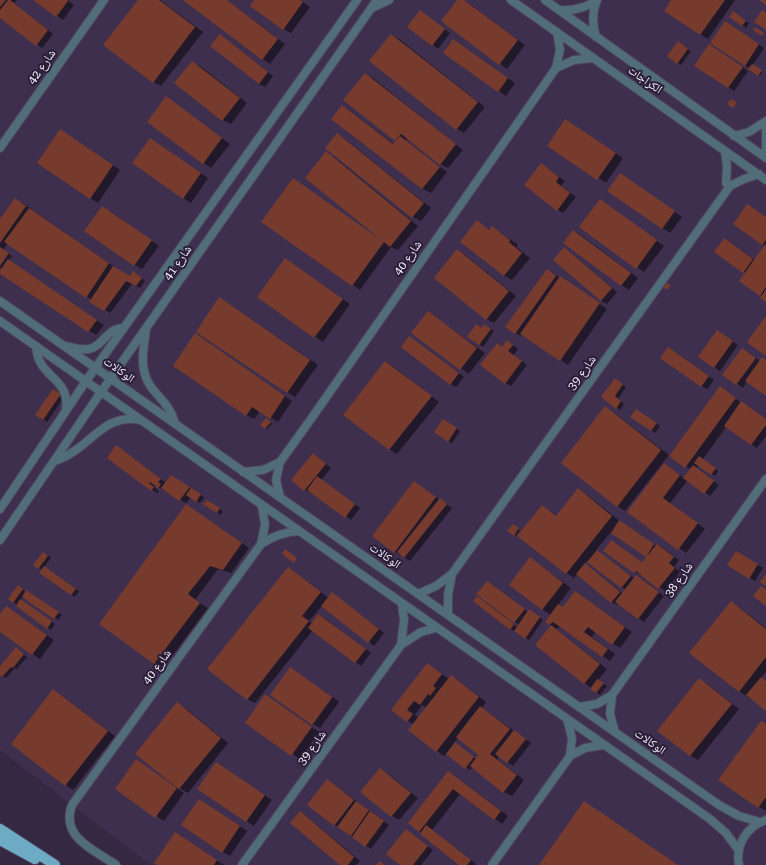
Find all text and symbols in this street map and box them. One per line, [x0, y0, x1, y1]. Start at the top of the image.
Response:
street label: شارع 42 [25, 47, 59, 87]
street label: الكراجات [625, 63, 665, 97]
street label: شارع 40 [391, 238, 425, 278]
street label: شارع 41 [161, 243, 195, 283]
street label: شارع 39 [565, 353, 599, 393]
street label: الوكالات [101, 354, 137, 386]
street label: الوكالات [367, 540, 403, 572]
street label: شارع 38 [662, 560, 696, 600]
street label: شارع 40 [140, 647, 174, 687]
street label: الوكالات [632, 726, 668, 758]
street label: شارع 39 [295, 728, 329, 768]

